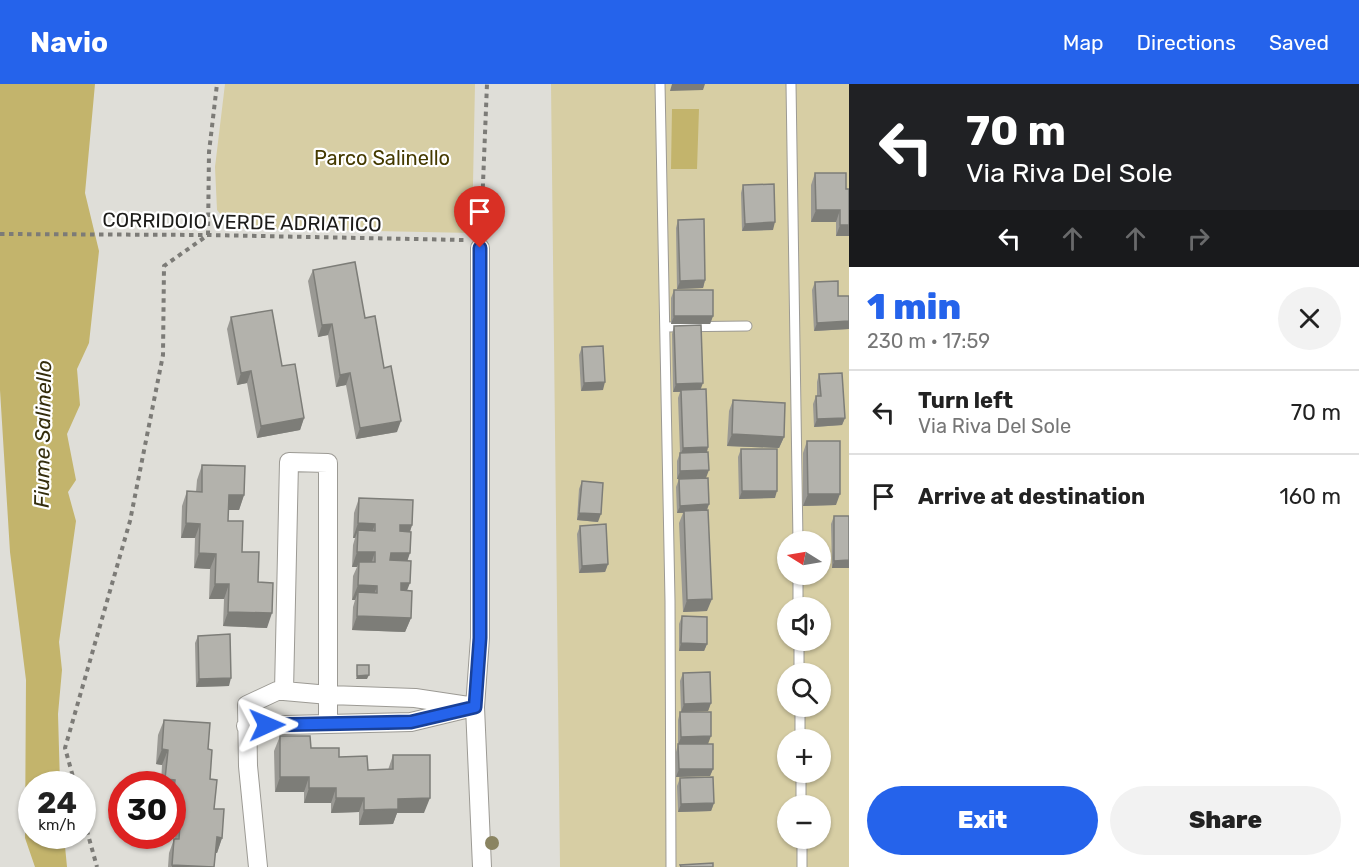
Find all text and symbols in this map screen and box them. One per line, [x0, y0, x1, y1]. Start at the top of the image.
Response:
text: Navio [30, 26, 108, 59]
text: Map [1063, 30, 1104, 55]
text: Directions [1137, 30, 1236, 55]
text: Saved [1269, 30, 1329, 55]
text: 70 m [966, 106, 1066, 156]
icon: left [867, 108, 945, 186]
park label: Parco Salinello [314, 146, 450, 170]
text: Via Riva Del Sole [966, 157, 1173, 189]
pin [454, 186, 505, 248]
icon: arrive [463, 195, 496, 228]
street label: CORRIDOIO VERDE ADRIATICO [102, 208, 382, 236]
icon: left [993, 222, 1026, 255]
icon: ahead [1056, 222, 1089, 255]
icon: ahead [1119, 222, 1152, 255]
icon: right [1182, 222, 1215, 255]
text: 1 min [867, 285, 961, 328]
button: close [1278, 287, 1341, 350]
text: 230 m · 17:59 [867, 329, 990, 353]
water label: Fiume Salinello [29, 360, 56, 508]
text: Turn left [918, 387, 1013, 414]
icon: left [867, 396, 900, 429]
text: 70 m [1291, 399, 1341, 426]
text: Via Riva Del Sole [918, 414, 1071, 438]
icon: arrive [867, 480, 900, 513]
text: Arrive at destination [918, 483, 1145, 510]
text: 160 m [1279, 483, 1341, 510]
north arrow [777, 531, 831, 585]
map controls [777, 531, 831, 849]
button: sound [777, 597, 831, 651]
button: search [777, 663, 831, 717]
position arrow [235, 693, 299, 757]
button: + [777, 729, 831, 783]
speed limit sign: 30 [108, 771, 186, 849]
text: 24 [37, 785, 77, 821]
button: Exit [867, 786, 1098, 855]
button: Share [1110, 786, 1341, 855]
button: − [777, 795, 831, 849]
text: km/h [38, 816, 76, 834]

